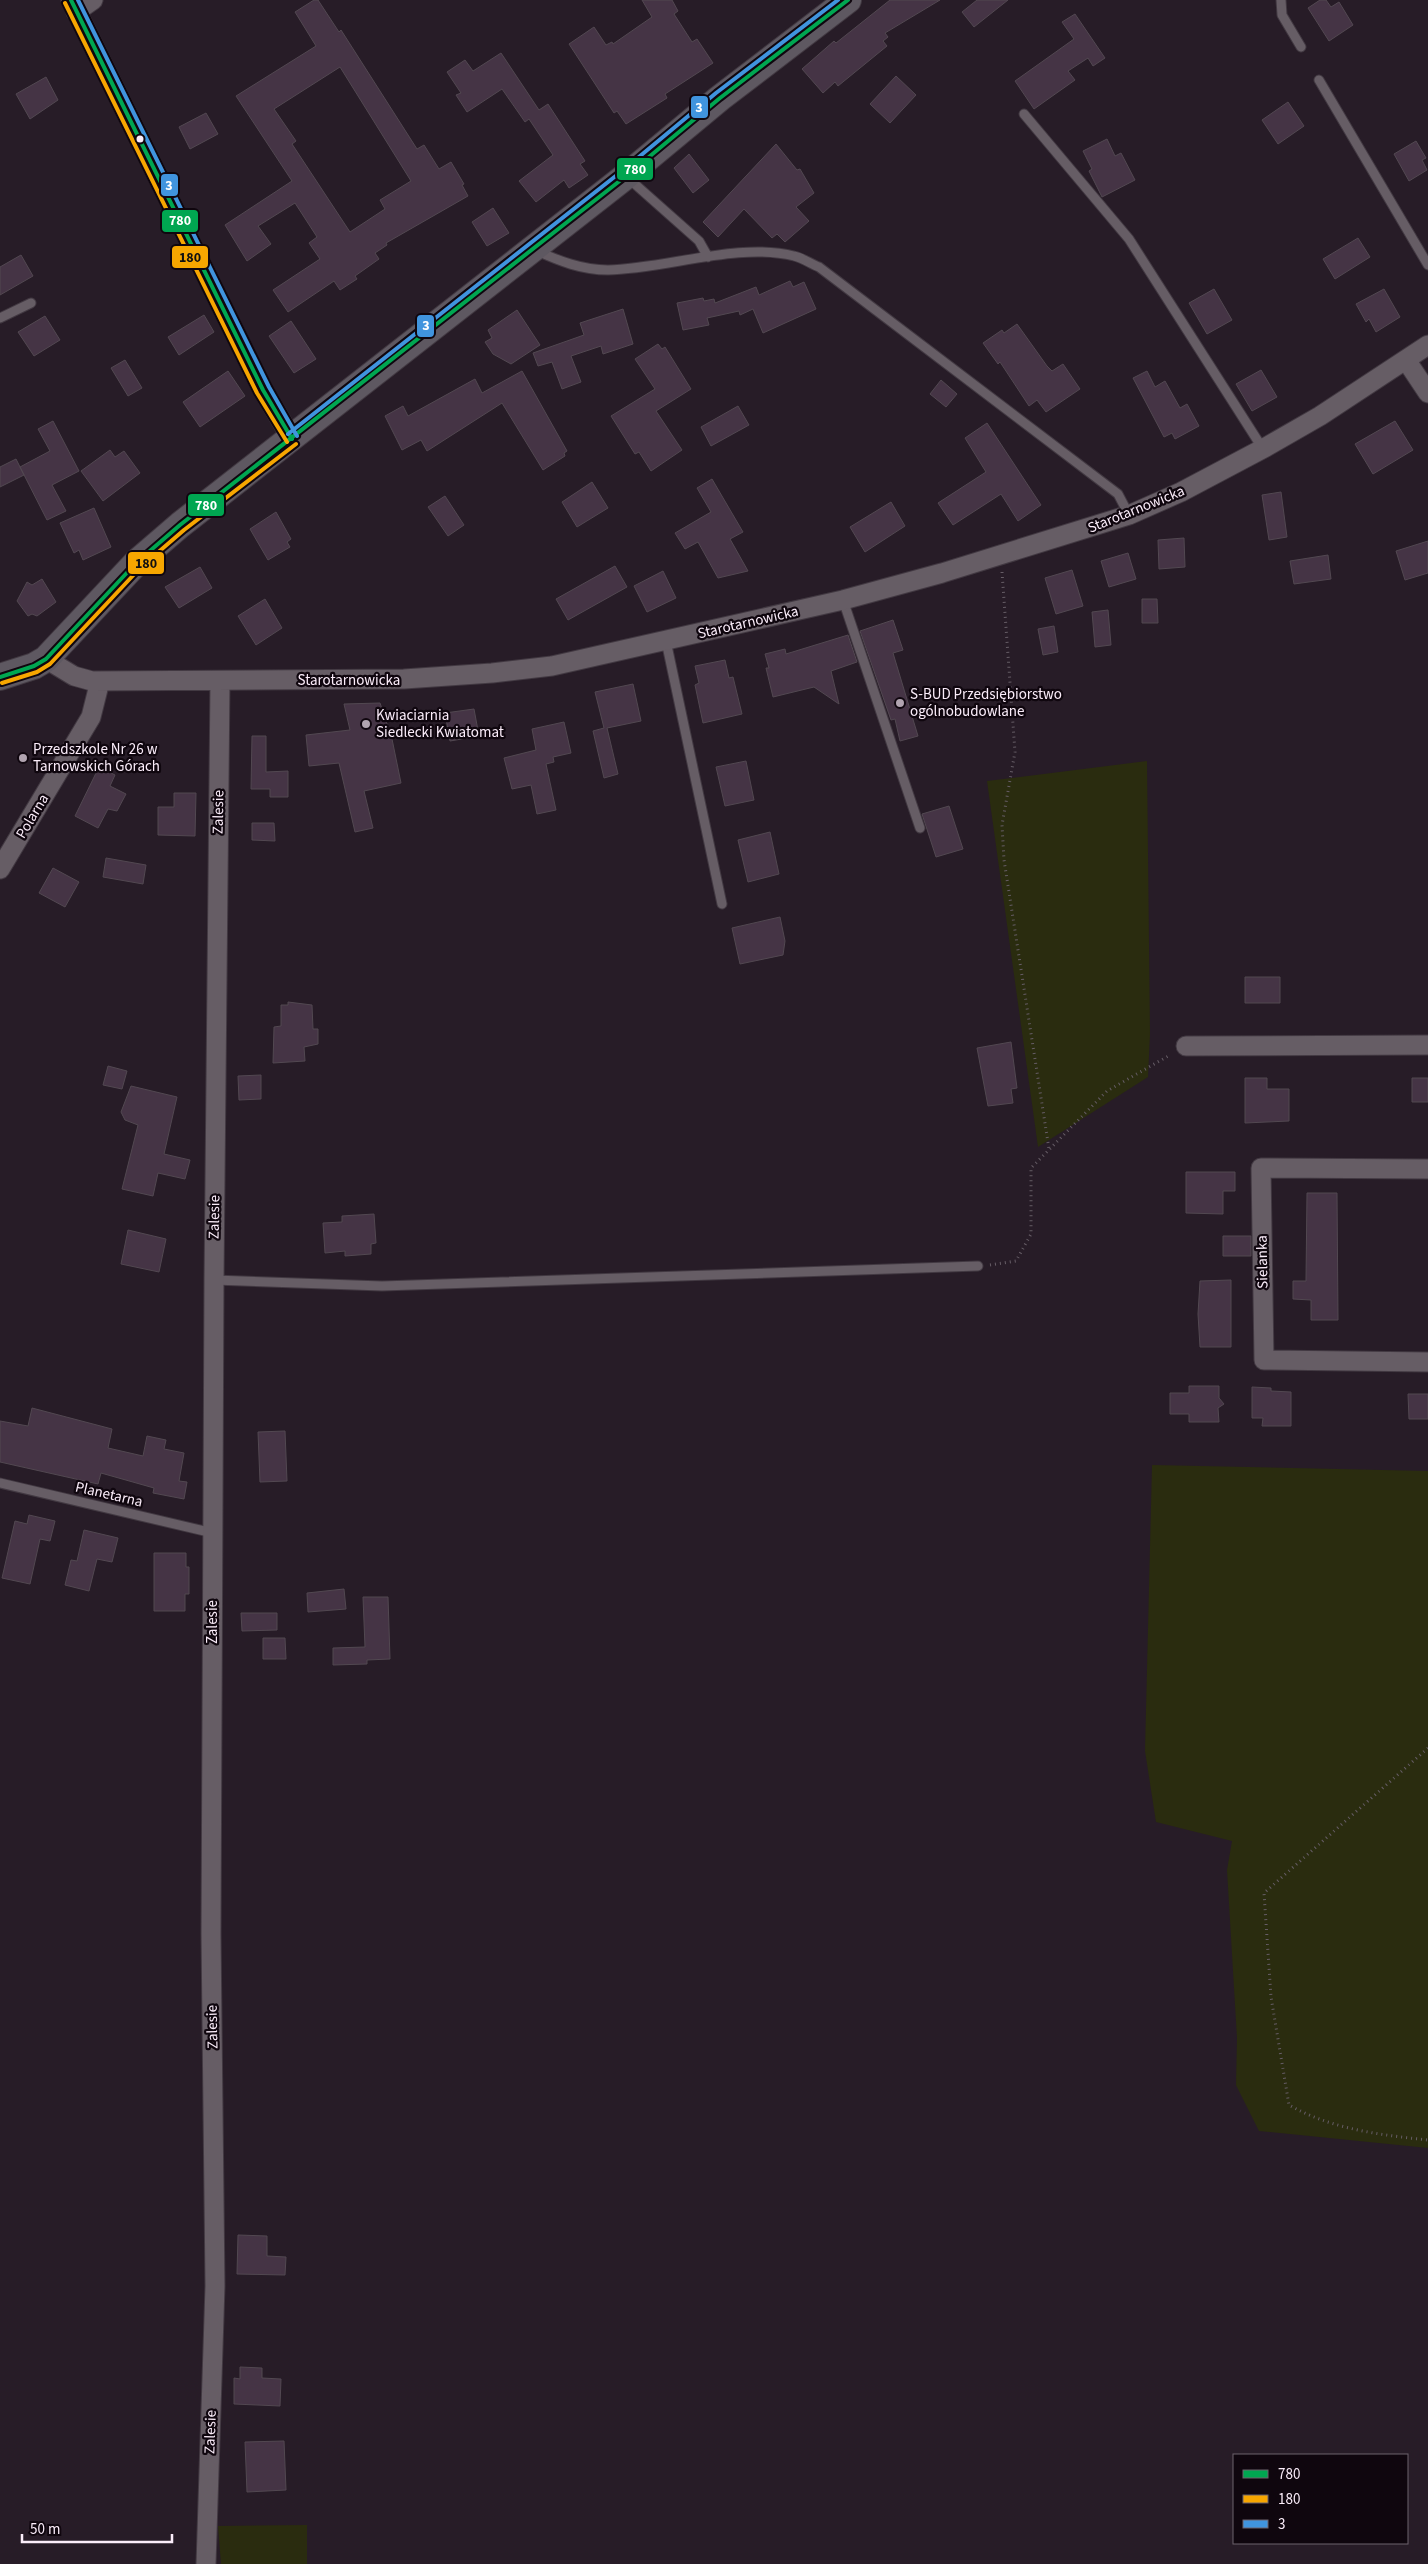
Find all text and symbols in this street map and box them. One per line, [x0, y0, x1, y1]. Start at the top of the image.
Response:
line badge: 3 [690, 95, 709, 119]
text: 3 [695, 98, 703, 118]
unlabelled marker [135, 134, 145, 144]
line badge: 780 [616, 157, 654, 181]
text: 780 [624, 160, 646, 180]
line badge: 3 [160, 173, 179, 197]
text: 3 [165, 176, 173, 196]
line badge: 780 [161, 209, 199, 233]
text: 780 [169, 211, 191, 231]
line badge: 180 [171, 245, 209, 269]
text: 180 [179, 248, 201, 268]
line badge: 3 [416, 314, 435, 338]
text: 3 [422, 316, 430, 336]
street label: Starotarnowicka [1085, 480, 1188, 538]
line badge: 780 [187, 493, 225, 517]
text: 780 [195, 496, 217, 516]
line badge: 180 [127, 551, 165, 575]
text: 180 [135, 554, 157, 574]
street label: Starotarnowicka [696, 601, 801, 644]
street label: Starotarnowicka [298, 670, 400, 691]
place label: S-BUD Przedsiębiorstwo ogólnobudowlane [910, 684, 1062, 722]
marker: S-BUD Przedsiębiorstwo ogólnobudowlane [894, 697, 906, 709]
place label: Kwiaciarnia Siedlecki Kwiatomat [376, 705, 504, 743]
marker: Kwiaciarnia Siedlecki Kwiatomat [360, 718, 372, 730]
place label: Przedszkole Nr 26 w Tarnowskich Górach [33, 739, 160, 777]
marker: Przedszkole Nr 26 w Tarnowskich Górach [17, 752, 29, 764]
street label: Polarna [11, 790, 54, 843]
street label: Zalesie [208, 790, 229, 834]
street label: Zalesie [204, 1195, 225, 1239]
street label: Sielanka [1252, 1235, 1273, 1289]
street label: Planetarna [73, 1477, 145, 1512]
street label: Zalesie [202, 1600, 223, 1644]
street label: Zalesie [202, 2005, 223, 2049]
street label: Zalesie [199, 2410, 222, 2454]
legend [1233, 2454, 1408, 2544]
text: 780 [1278, 2464, 1300, 2485]
text: 180 [1278, 2489, 1300, 2510]
scale bar [22, 2512, 172, 2544]
text: 3 [1278, 2514, 1285, 2535]
text: 50 m [30, 2519, 60, 2540]

